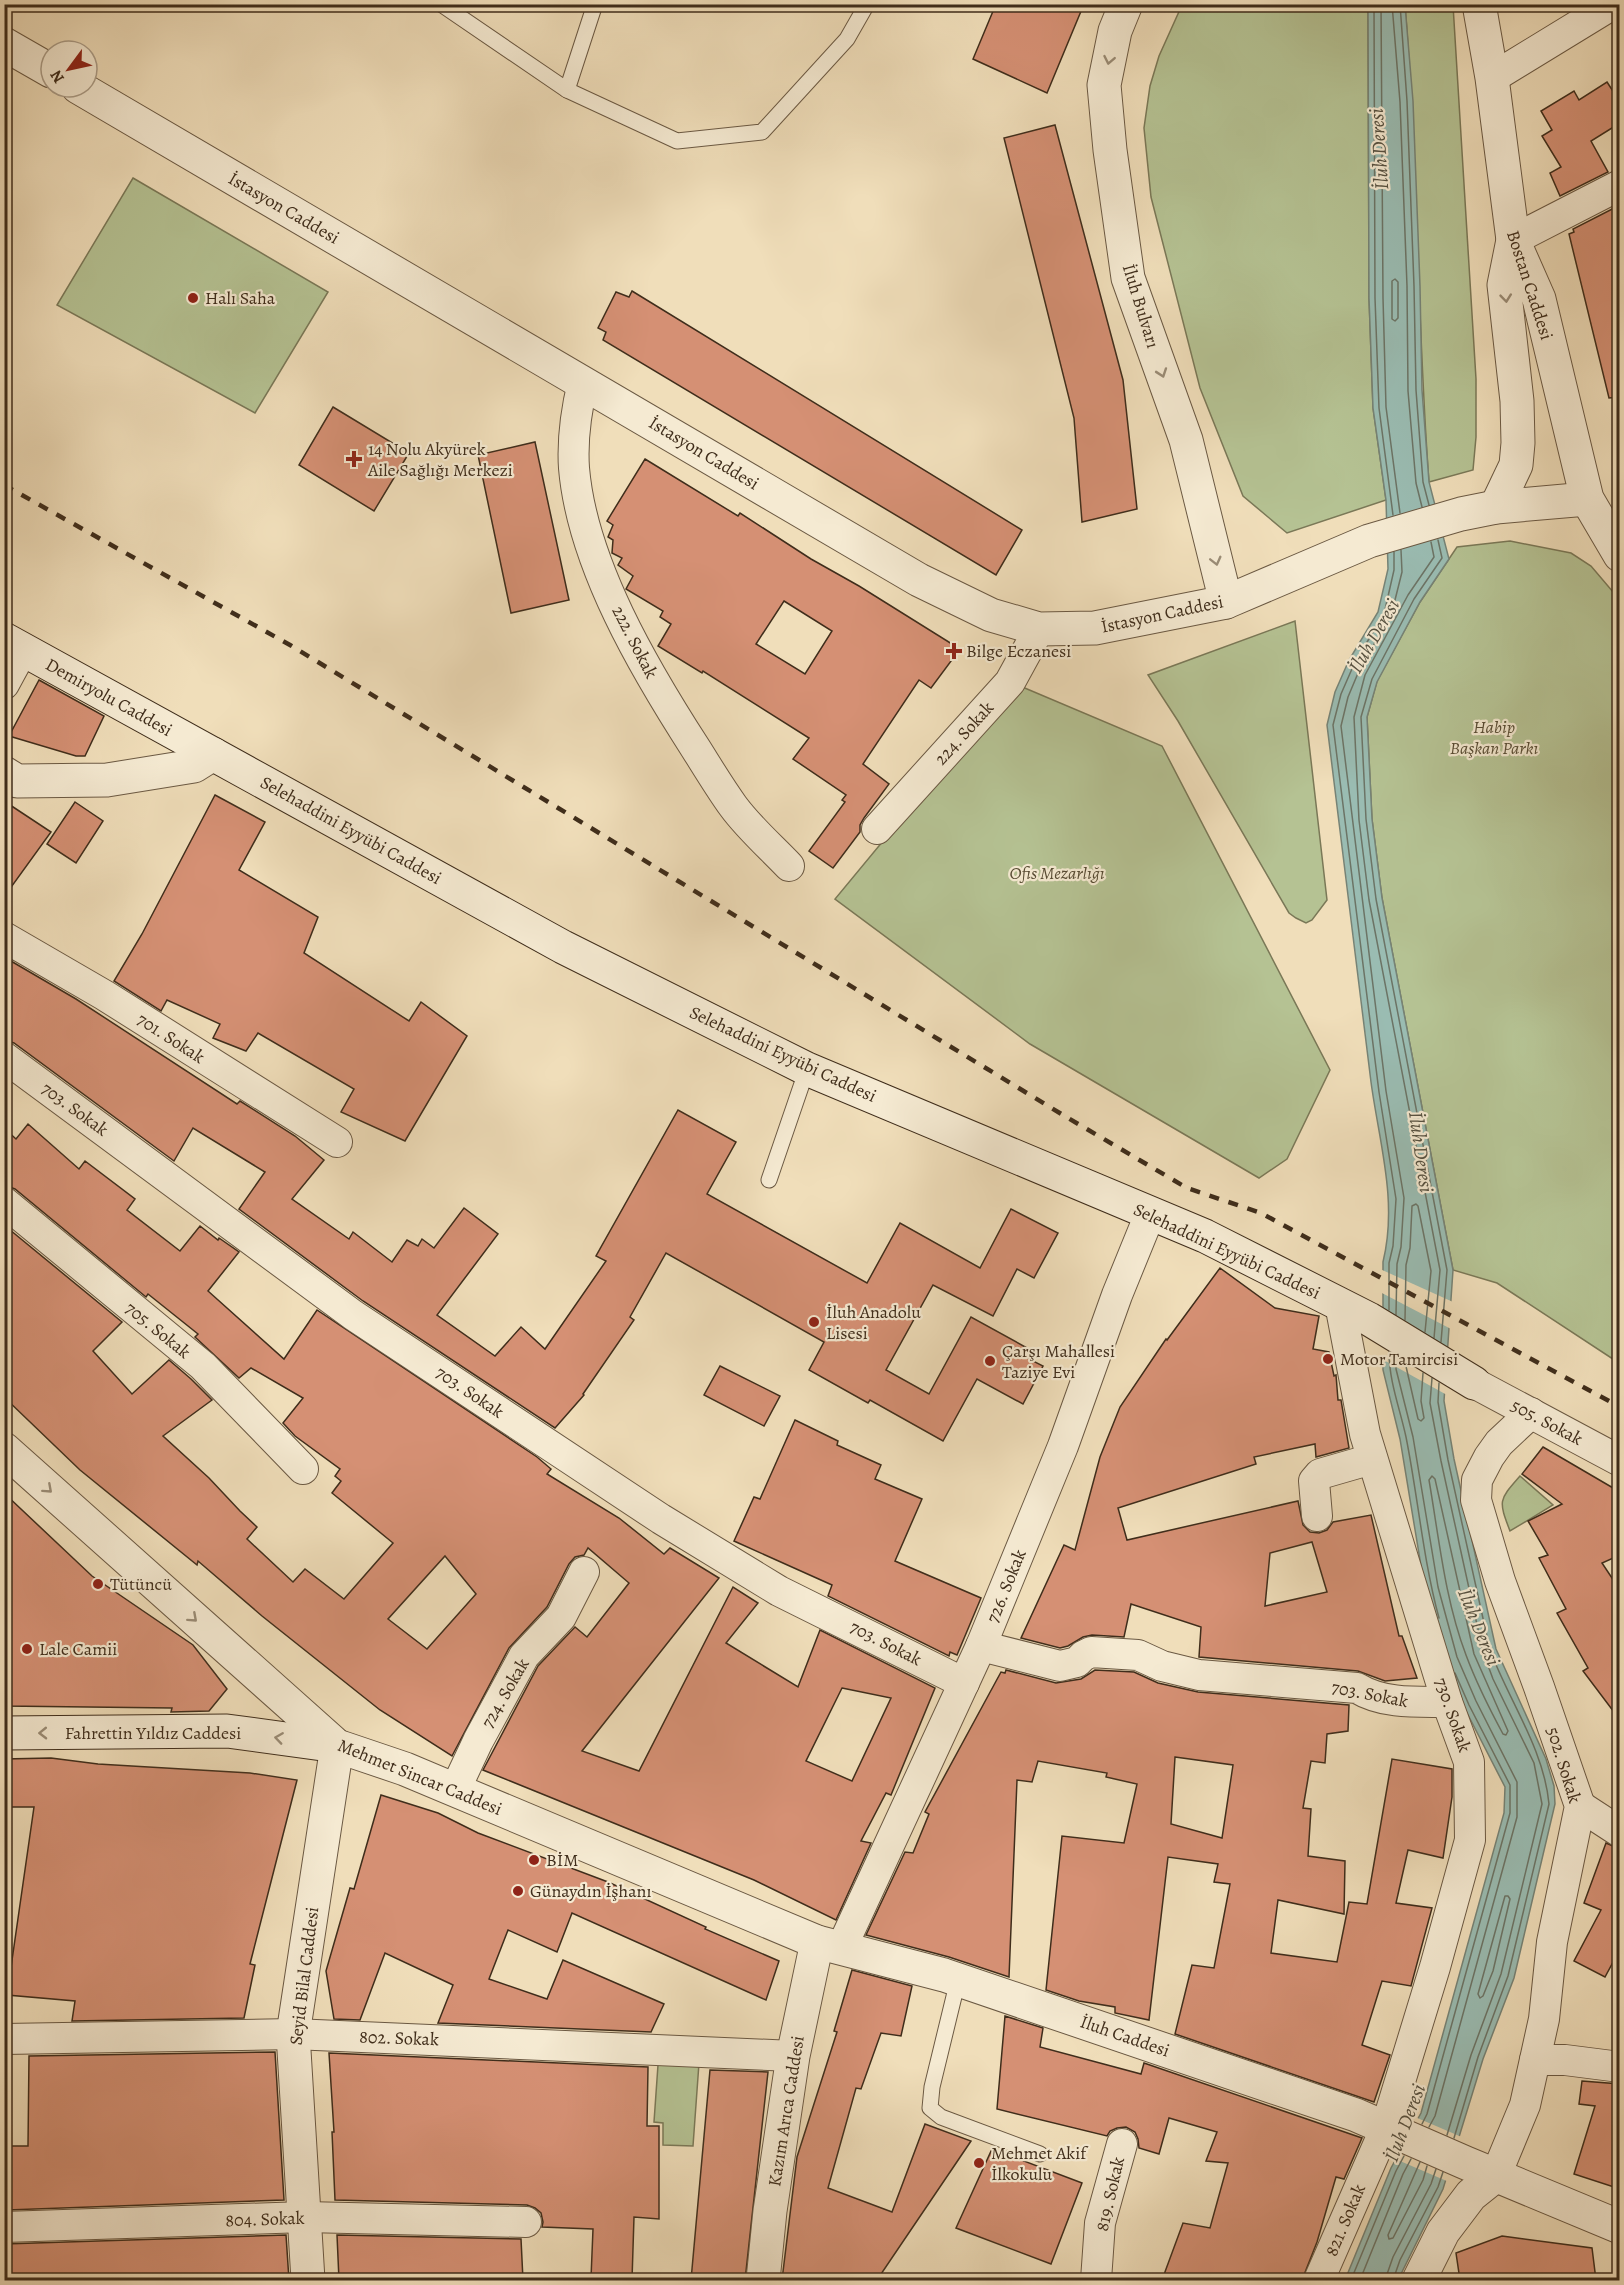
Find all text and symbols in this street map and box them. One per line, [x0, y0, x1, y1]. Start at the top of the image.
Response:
north arrow [39, 39, 99, 99]
one-way arrow [1103, 55, 1116, 65]
text: N [45, 65, 70, 88]
water label: İluh Deresi [1363, 107, 1395, 191]
street label: İstasyon Caddesi [224, 166, 344, 250]
street label: Bostan Caddesi [1501, 227, 1559, 343]
street label: İluh Bulvarı [1117, 261, 1165, 351]
place label: Halı Saha [205, 286, 276, 310]
marker: Halı Saha [186, 291, 200, 305]
one-way arrow [1499, 293, 1512, 303]
one-way arrow [1155, 367, 1168, 378]
street label: İstasyon Caddesi [644, 411, 764, 495]
place label: 14 Nolu Akyürek Aile Sağlığı Merkezi [367, 437, 513, 482]
marker: 14 Nolu Akyürek Aile Sağlığı Merkezi [345, 450, 363, 468]
one-way arrow [1209, 555, 1221, 565]
street label: İstasyon Caddesi [1099, 589, 1225, 639]
water label: İluh Deresi [1342, 594, 1406, 678]
street label: 222. Sokak [607, 602, 664, 682]
place label: Bilge Eczanesi [966, 639, 1071, 663]
marker: Bilge Eczanesi [947, 644, 961, 658]
street label: Demiryolu Caddesi [41, 652, 177, 742]
street label: 224. Sokak [929, 696, 999, 770]
park label: Habip Başkan Parkı [1450, 715, 1538, 760]
street label: Selehaddini Eyyübi Caddesi [256, 770, 446, 890]
park label: Ofis Mezarlığı [1010, 861, 1105, 885]
street label: Selehaddini Eyyübi Caddesi [686, 1000, 880, 1108]
street label: 701. Sokak [133, 1007, 209, 1069]
street label: 703. Sokak [37, 1077, 113, 1141]
water label: İluh Deresi [1402, 1110, 1440, 1194]
street label: Selehaddini Eyyübi Caddesi [1130, 1197, 1324, 1305]
street label: 705. Sokak [120, 1296, 196, 1364]
place label: İluh Anadolu Lisesi [826, 1300, 921, 1345]
marker: İluh Anadolu Lisesi [807, 1315, 821, 1329]
place label: Çarşı Mahallesi Taziye Evi [1002, 1339, 1115, 1384]
place label: Motor Tamircisi [1340, 1347, 1458, 1371]
marker: Motor Tamircisi [1321, 1352, 1335, 1366]
marker: Çarşı Mahallesi Taziye Evi [983, 1354, 997, 1368]
street label: 703. Sokak [431, 1360, 509, 1424]
street label: 505. Sokak [1507, 1393, 1587, 1451]
one-way arrow [41, 1482, 51, 1493]
street label: 726. Sokak [980, 1546, 1032, 1626]
place label: Tütüncü [110, 1572, 172, 1596]
marker: Tütüncü [91, 1577, 105, 1591]
water label: İluh Deresi [1451, 1584, 1507, 1670]
one-way arrow [187, 1611, 197, 1622]
street label: 703. Sokak [846, 1615, 926, 1671]
place label: Lale Camii [39, 1637, 117, 1661]
marker: Lale Camii [20, 1642, 34, 1656]
street label: 724. Sokak [475, 1654, 535, 1732]
street label: 730. Sokak [1429, 1674, 1477, 1756]
street label: 703. Sokak [1330, 1675, 1410, 1713]
street label: Fahrettin Yıldız Caddesi [65, 1721, 241, 1745]
street label: 502. Sokak [1541, 1724, 1587, 1806]
one-way arrow [38, 1727, 47, 1739]
one-way arrow [274, 1732, 284, 1744]
street label: Mehmet Sincar Caddesi [334, 1733, 506, 1821]
place label: BİM [546, 1848, 579, 1872]
marker: BİM [527, 1853, 541, 1867]
place label: Günaydın İşhanı [530, 1879, 652, 1903]
marker: Günaydın İşhanı [511, 1884, 525, 1898]
street label: Seyid Bilal Caddesi [284, 1905, 324, 2047]
street label: İluh Caddesi [1077, 2009, 1173, 2063]
street label: 802. Sokak [359, 2025, 439, 2051]
street label: Kazım Arıca Caddesi [762, 2034, 810, 2188]
water label: İluh Deresi [1378, 2080, 1432, 2166]
place label: Mehmet Akif İlkokulu [991, 2141, 1089, 2186]
street label: 819. Sokak [1090, 2154, 1130, 2234]
marker: Mehmet Akif İlkokulu [972, 2156, 986, 2170]
street label: 821. Sokak [1319, 2180, 1371, 2260]
street label: 804. Sokak [225, 2206, 305, 2232]

